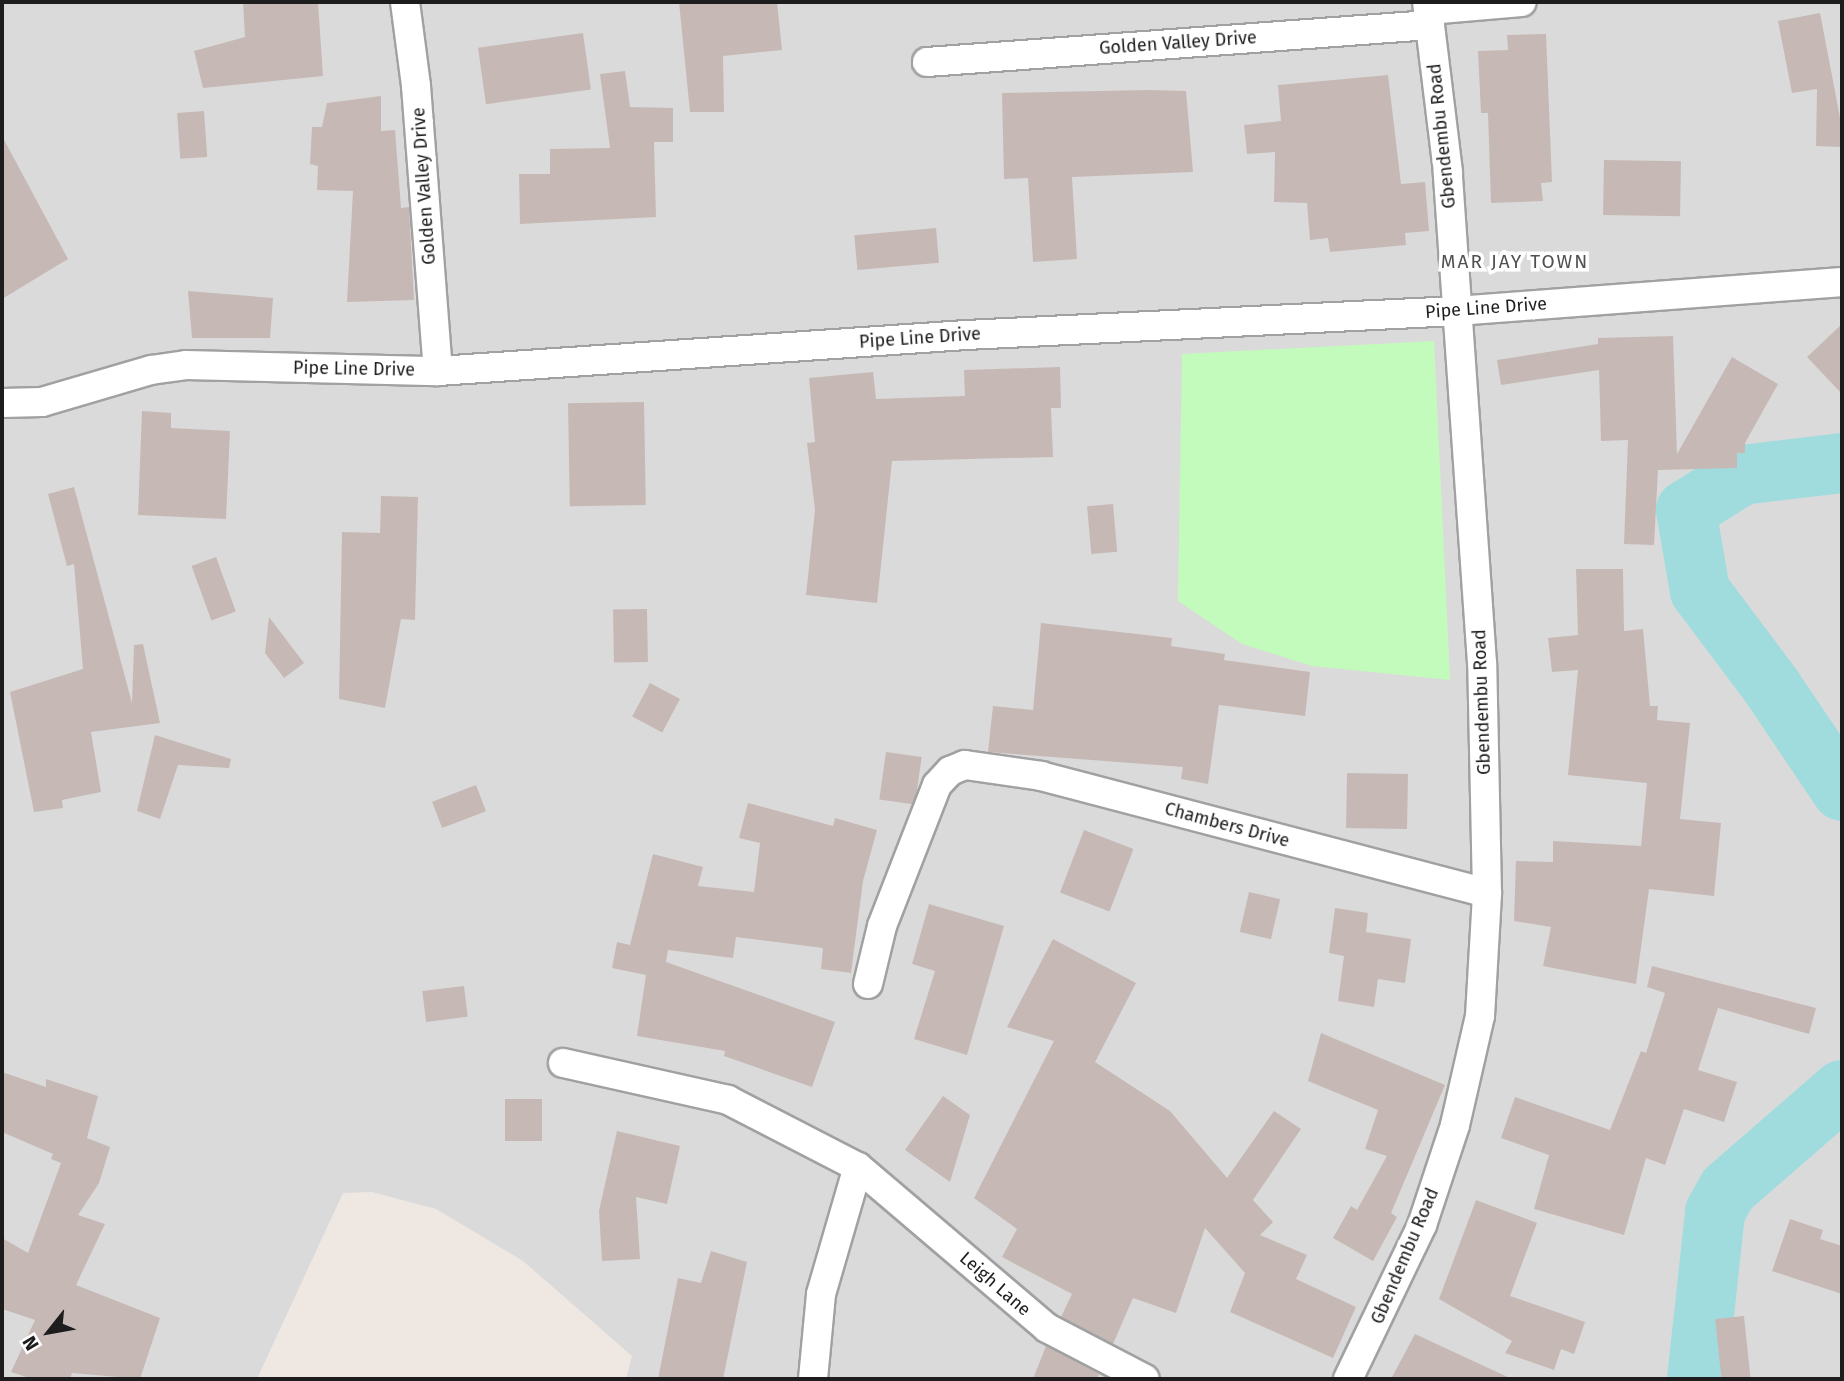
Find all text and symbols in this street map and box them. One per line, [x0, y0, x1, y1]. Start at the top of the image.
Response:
street label: Golden Valley Drive [1099, 27, 1257, 59]
street label: Gbendembu Road [1424, 62, 1460, 210]
street label: Golden Valley Drive [408, 107, 440, 265]
district label: MAR JAY TOWN [1442, 251, 1588, 273]
street label: Pipe Line Drive [1424, 293, 1548, 323]
street label: Pipe Line Drive [858, 323, 982, 353]
street label: Pipe Line Drive [293, 357, 415, 381]
street label: Gbendembu Road [1469, 629, 1495, 775]
street label: Chambers Drive [1162, 798, 1292, 852]
street label: Gbendembu Road [1367, 1185, 1443, 1327]
street label: Leigh Lane [955, 1247, 1035, 1321]
north arrow [14, 1297, 84, 1367]
text: N [17, 1332, 44, 1354]

